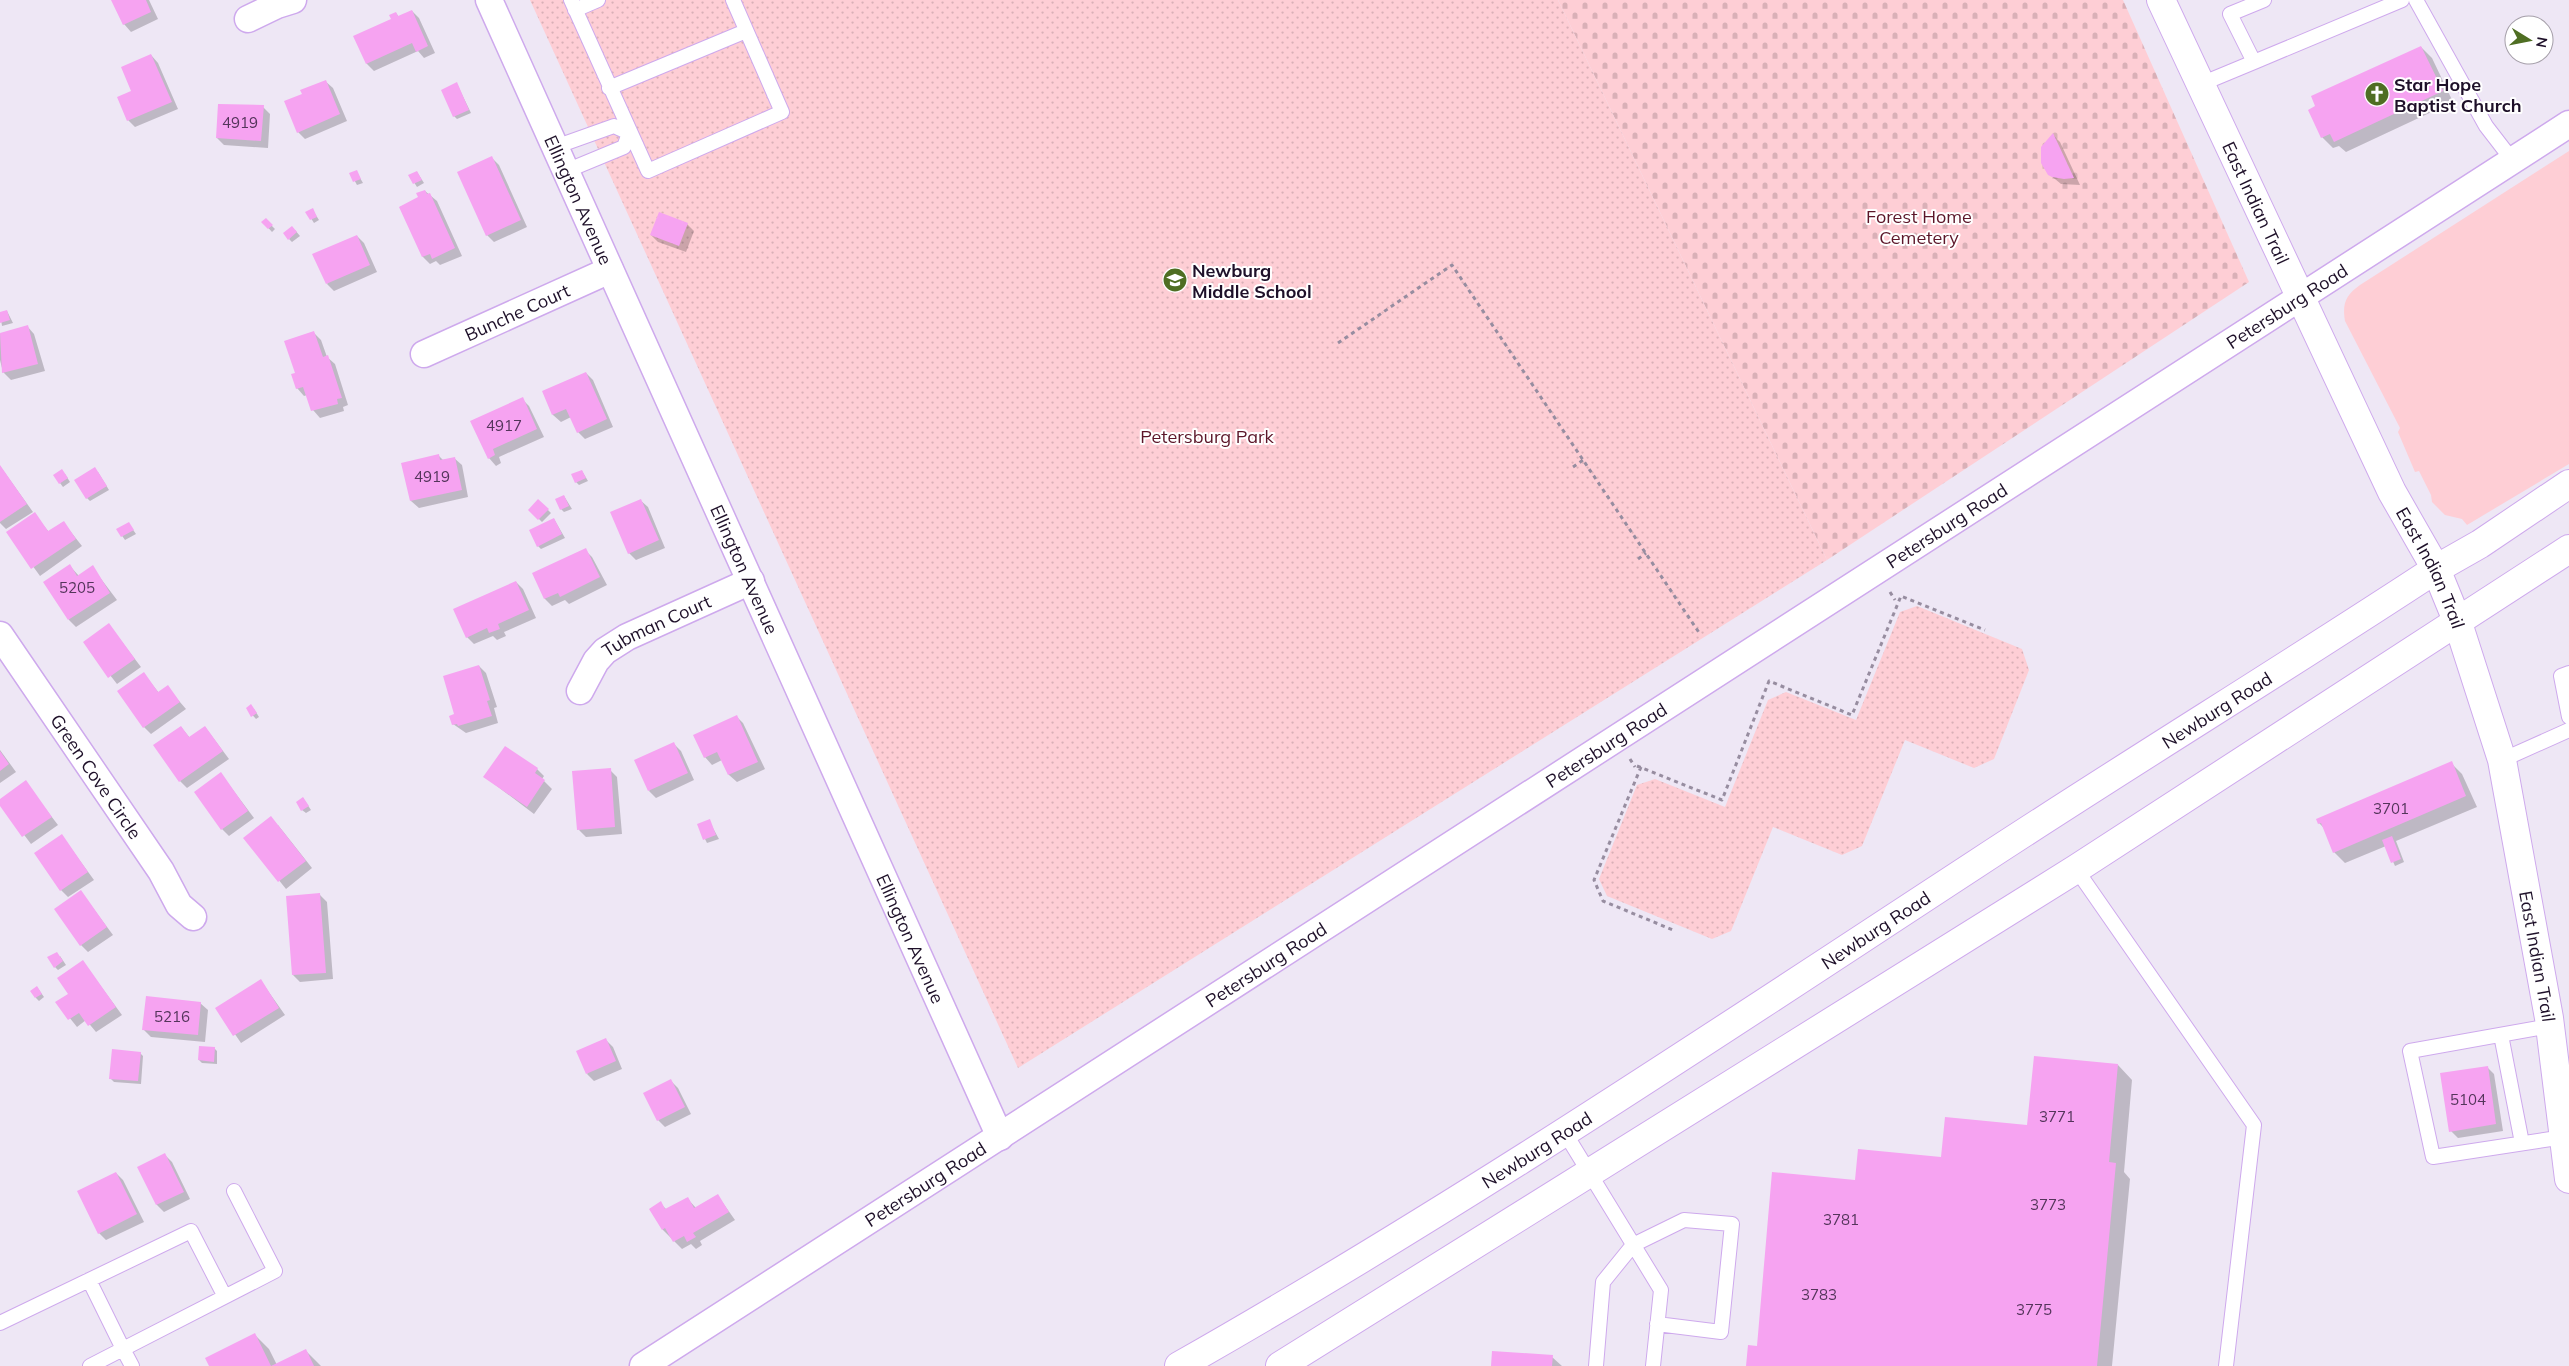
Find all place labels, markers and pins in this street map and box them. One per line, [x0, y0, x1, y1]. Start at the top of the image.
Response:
place label: Star Hope Baptist Church [2394, 73, 2522, 117]
church icon: Star Hope Baptist Church [2364, 81, 2390, 107]
place label: Newburg Middle School [1192, 259, 1312, 303]
school or university icon: Newburg Middle School [1162, 267, 1188, 293]

